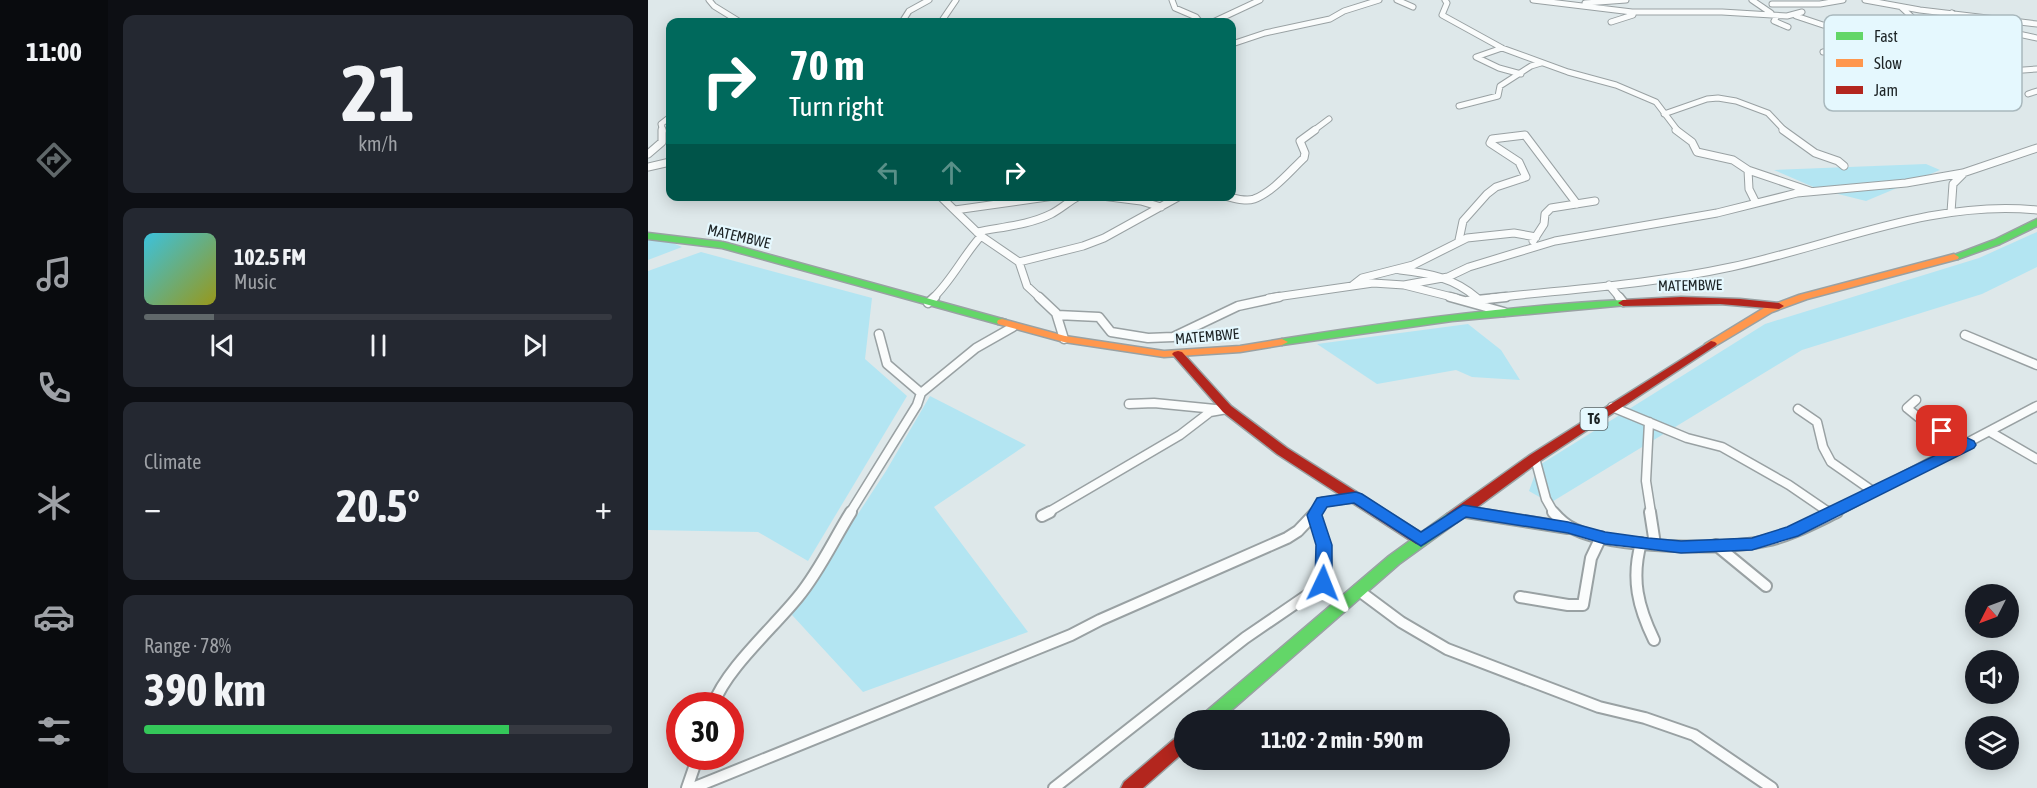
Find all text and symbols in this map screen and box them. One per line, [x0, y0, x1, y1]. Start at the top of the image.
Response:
legend [1824, 15, 2022, 111]
text: Fast [1874, 27, 1898, 45]
text: 11:00 [26, 36, 82, 67]
text: 70 m [789, 41, 864, 89]
icon: right [690, 42, 768, 120]
text: 21 [341, 48, 415, 138]
text: Slow [1874, 54, 1902, 72]
text: Jam [1874, 81, 1898, 99]
text: Turn right [789, 91, 884, 122]
text: km/h [358, 132, 398, 155]
icon: directions [33, 139, 75, 181]
icon: left [872, 156, 905, 189]
icon: ahead [935, 156, 968, 189]
icon: right [998, 156, 1031, 189]
street label: MATEMBWE [706, 220, 773, 252]
text: 102.5 FM [234, 244, 306, 270]
icon: music [33, 253, 75, 295]
text: Music [234, 270, 276, 293]
street label: MATEMBWE [1658, 276, 1723, 294]
street label: MATEMBWE [1174, 325, 1240, 347]
icon: previous [206, 329, 239, 362]
icon: pause [362, 329, 395, 362]
icon: next [518, 329, 551, 362]
icon: phone [33, 367, 75, 409]
pin [1916, 405, 1967, 456]
road number: T6 [1580, 408, 1608, 430]
icon: arrive [1925, 414, 1958, 447]
text: Climate [144, 450, 201, 473]
text: 20.5° [336, 480, 420, 532]
icon: climate [33, 482, 75, 524]
text: − [144, 488, 161, 526]
text: + [595, 488, 612, 526]
position arrow [1291, 551, 1355, 615]
north arrow [1965, 584, 2019, 638]
map controls [1965, 584, 2019, 770]
icon: car [33, 596, 75, 638]
text: Range · 78% [144, 634, 231, 657]
button: sound [1965, 650, 2019, 704]
text: 390 km [144, 664, 266, 716]
speed limit sign: 30 [666, 692, 744, 770]
icon: filters [33, 710, 75, 752]
button: layers [1965, 716, 2019, 770]
text: 11:02 · 2 min · 590 m [1261, 727, 1423, 753]

